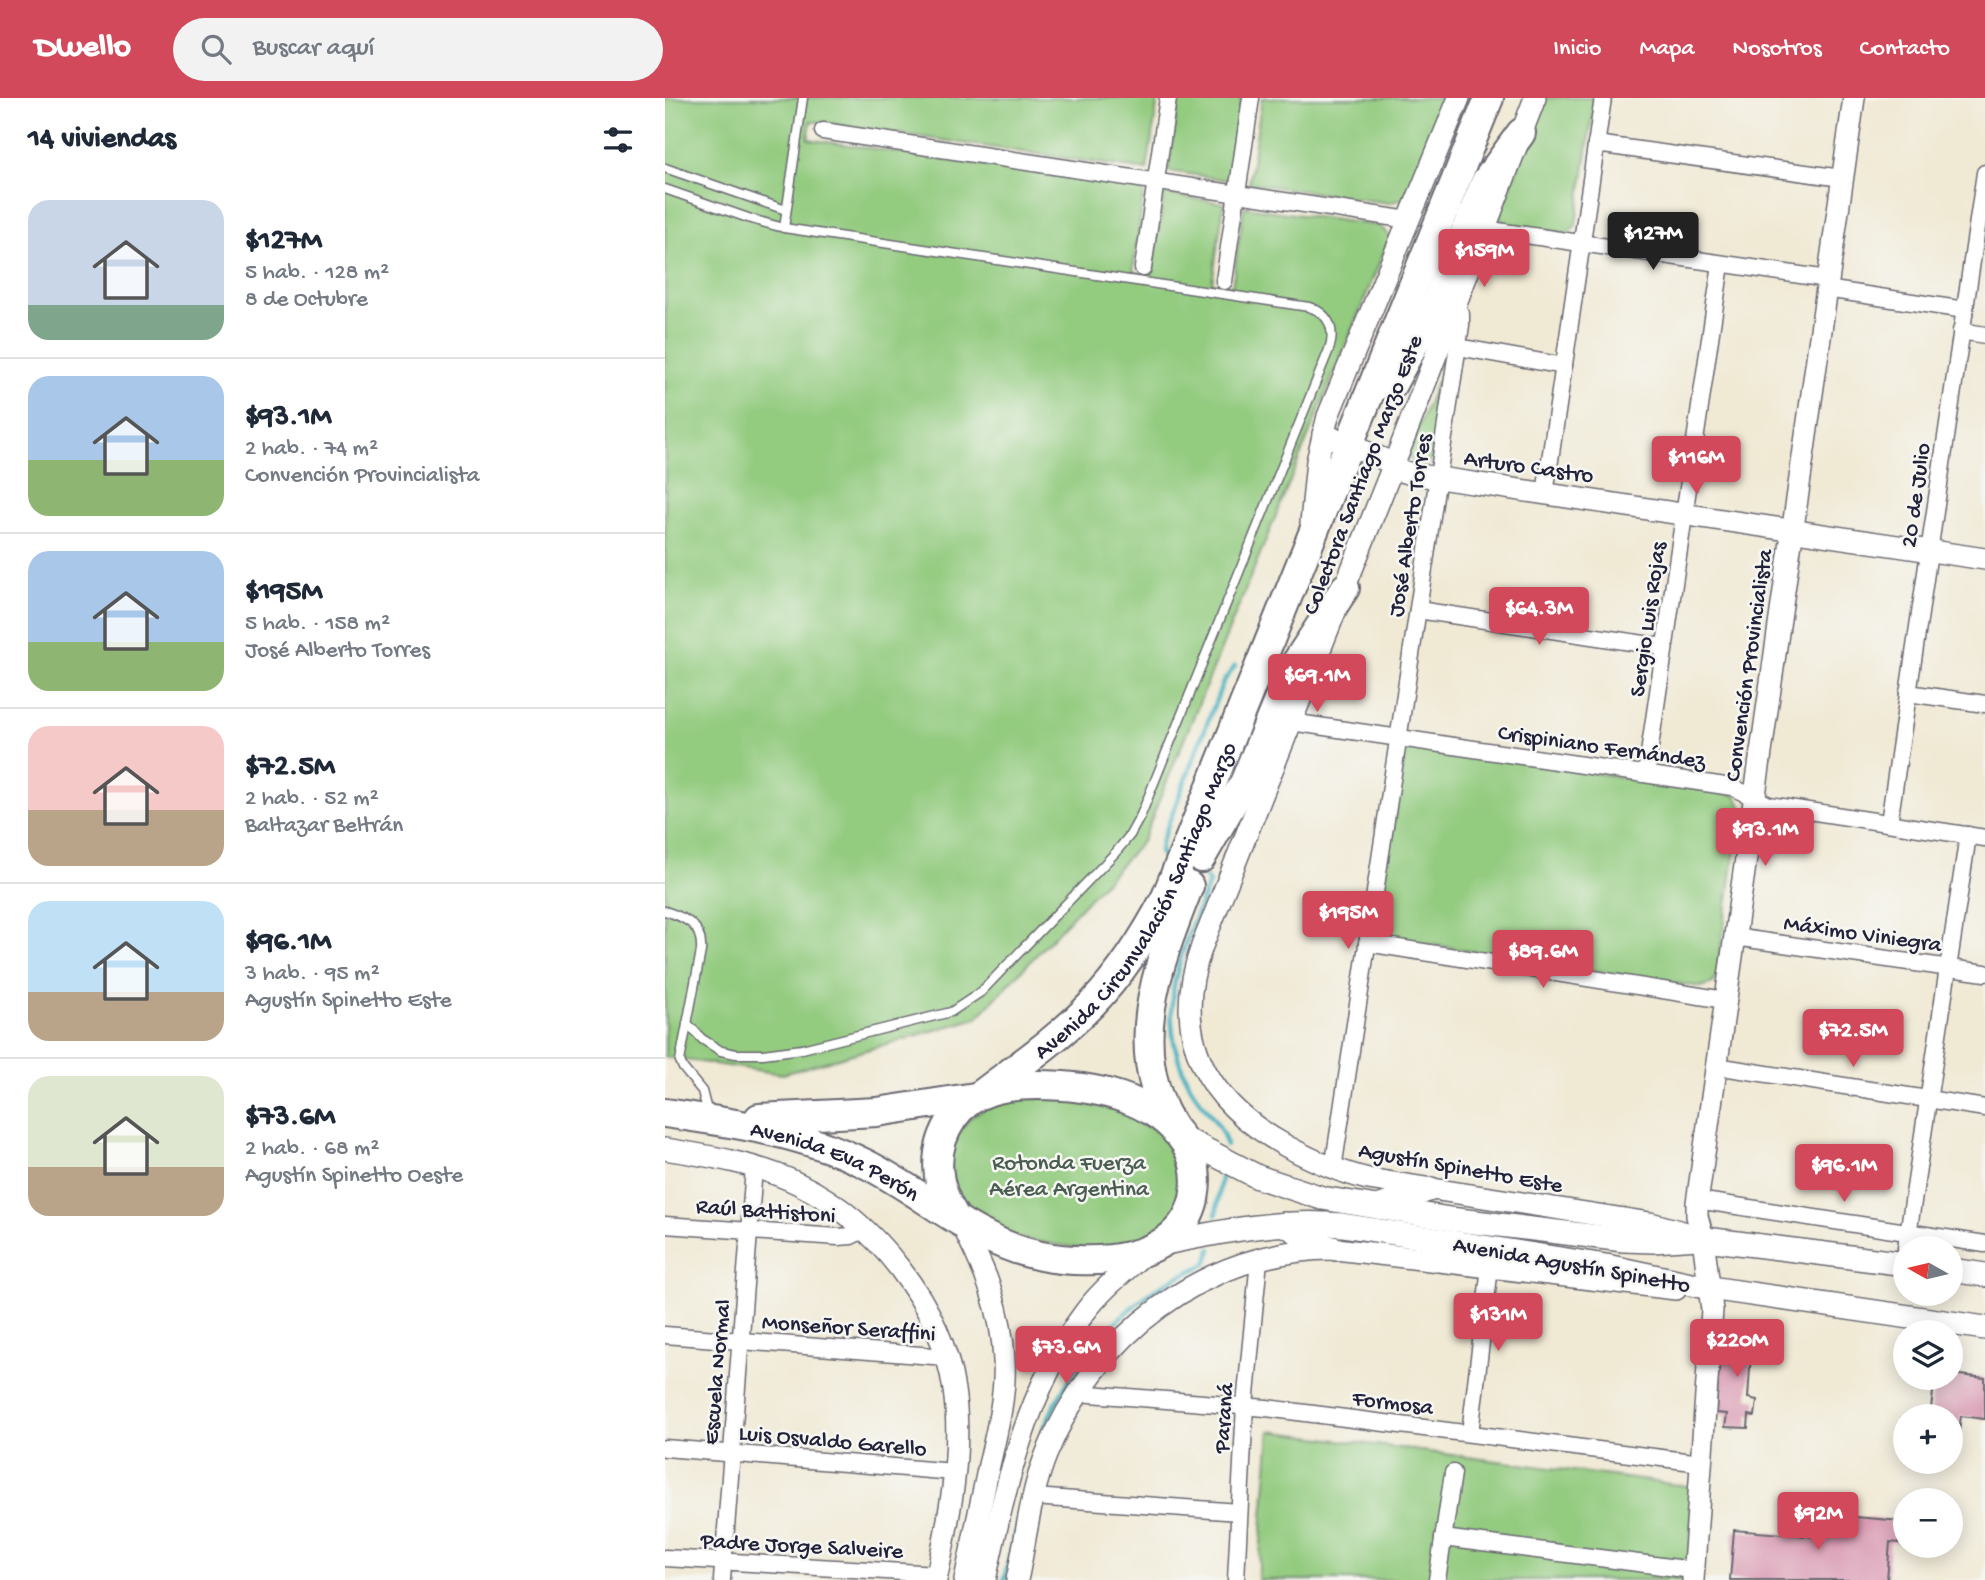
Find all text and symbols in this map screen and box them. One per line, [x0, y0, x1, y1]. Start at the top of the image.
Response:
search box [173, 18, 663, 81]
text: Dwello [35, 30, 131, 68]
icon: search [197, 30, 235, 68]
text: Buscar aquí [253, 34, 374, 65]
text: Inicio [1553, 35, 1601, 64]
text: Mapa [1639, 35, 1695, 64]
text: Nosotros [1733, 35, 1822, 64]
text: Contacto [1860, 35, 1950, 64]
icon: filters [599, 121, 637, 159]
text: 14 viviendas [28, 123, 176, 158]
pin: $127M [1604, 212, 1702, 272]
text: $127M [1624, 221, 1682, 248]
text: $127M [245, 225, 322, 260]
icon: home [84, 228, 168, 312]
pin: $159M [1435, 230, 1533, 289]
text: $159M [1454, 238, 1514, 265]
text: 5 hab. · 128 m² [245, 260, 389, 287]
text: 8 de Octubre [245, 287, 368, 314]
street label: Colectora Santiago Marzo Este [1298, 331, 1431, 619]
text: $93.1M [245, 401, 331, 436]
icon: home [84, 404, 168, 488]
street label: José Alberto Torres [1384, 432, 1439, 619]
text: 2 hab. · 74 m² [245, 436, 378, 463]
pin: $116M [1647, 436, 1745, 496]
street label: 20 de Julio [1897, 441, 1938, 550]
text: $116M [1668, 445, 1724, 472]
street label: Arturo Castro [1462, 446, 1595, 491]
text: Convención Provincialista [245, 463, 479, 490]
street label: Sergio Luis Rojas [1625, 540, 1674, 699]
street label: Convención Provincialista [1721, 546, 1780, 783]
text: $195M [245, 576, 322, 611]
icon: home [84, 579, 168, 663]
pin: $64.3M [1482, 588, 1596, 647]
text: $64.3M [1505, 596, 1573, 623]
text: 5 hab. · 158 m² [245, 611, 390, 638]
text: José Alberto Torres [245, 638, 430, 665]
pin: $69.1M [1260, 654, 1374, 714]
text: $69.1M [1284, 663, 1350, 690]
street label: Crispiniano Fernández [1496, 721, 1708, 777]
street label: Avenida Circunvalación Santiago Marzo [1030, 739, 1244, 1067]
text: $72.5M [245, 751, 335, 786]
icon: home [84, 754, 168, 838]
text: 2 hab. · 52 m² [245, 786, 379, 813]
pin: $93.1M [1708, 808, 1822, 868]
text: Baltazar Beltrán [245, 813, 403, 840]
text: $93.1M [1732, 817, 1798, 844]
pin: $195M [1299, 892, 1397, 951]
text: $195M [1318, 900, 1378, 927]
street label: Máximo Viniegra [1782, 911, 1944, 960]
text: $96.1M [245, 926, 331, 961]
icon: home [84, 929, 168, 1013]
pin: $89.6M [1486, 930, 1600, 990]
text: $89.6M [1508, 939, 1578, 966]
text: 3 hab. · 95 m² [245, 961, 380, 988]
text: Agustín Spinetto Este [245, 988, 452, 1015]
pin: $72.5M [1796, 1010, 1910, 1069]
text: $72.5M [1819, 1018, 1887, 1045]
text: $73.6M [245, 1101, 335, 1136]
icon: home [84, 1104, 168, 1188]
street label: Avenida Eva Perón [748, 1117, 924, 1209]
text: 2 hab. · 68 m² [245, 1136, 379, 1163]
street label: Agustín Spinetto Este [1356, 1138, 1566, 1201]
pin: $96.1M [1787, 1144, 1901, 1204]
park label: Rotonda Fuerza Aérea Argentina [989, 1151, 1150, 1204]
text: $96.1M [1811, 1153, 1877, 1180]
text: Agustín Spinetto Oeste [245, 1163, 463, 1190]
street label: Raúl Battistoni [695, 1194, 837, 1231]
street label: Avenida Agustín Spinetto [1451, 1232, 1692, 1301]
north arrow [1893, 1236, 1963, 1306]
map controls [1893, 1236, 1963, 1558]
pin: $131M [1449, 1294, 1547, 1353]
street label: Escuela Normal [699, 1298, 738, 1446]
text: $131M [1470, 1302, 1526, 1329]
street label: Monseñor Seraffini [761, 1310, 937, 1349]
pin: $220M [1688, 1320, 1786, 1379]
button: layers [1893, 1320, 1963, 1390]
pin: $73.6M [1009, 1326, 1123, 1386]
text: $220M [1706, 1328, 1768, 1355]
text: $73.6M [1031, 1335, 1101, 1362]
street label: Paraná [1210, 1381, 1241, 1455]
street label: Formosa [1350, 1386, 1436, 1423]
button: + [1893, 1404, 1963, 1474]
street label: Luis Osvaldo Garello [738, 1421, 928, 1464]
button: − [1893, 1488, 1963, 1558]
pin: $92M [1777, 1492, 1859, 1552]
text: $92M [1793, 1501, 1843, 1528]
street label: Padre Jorge Salveire [699, 1529, 905, 1566]

